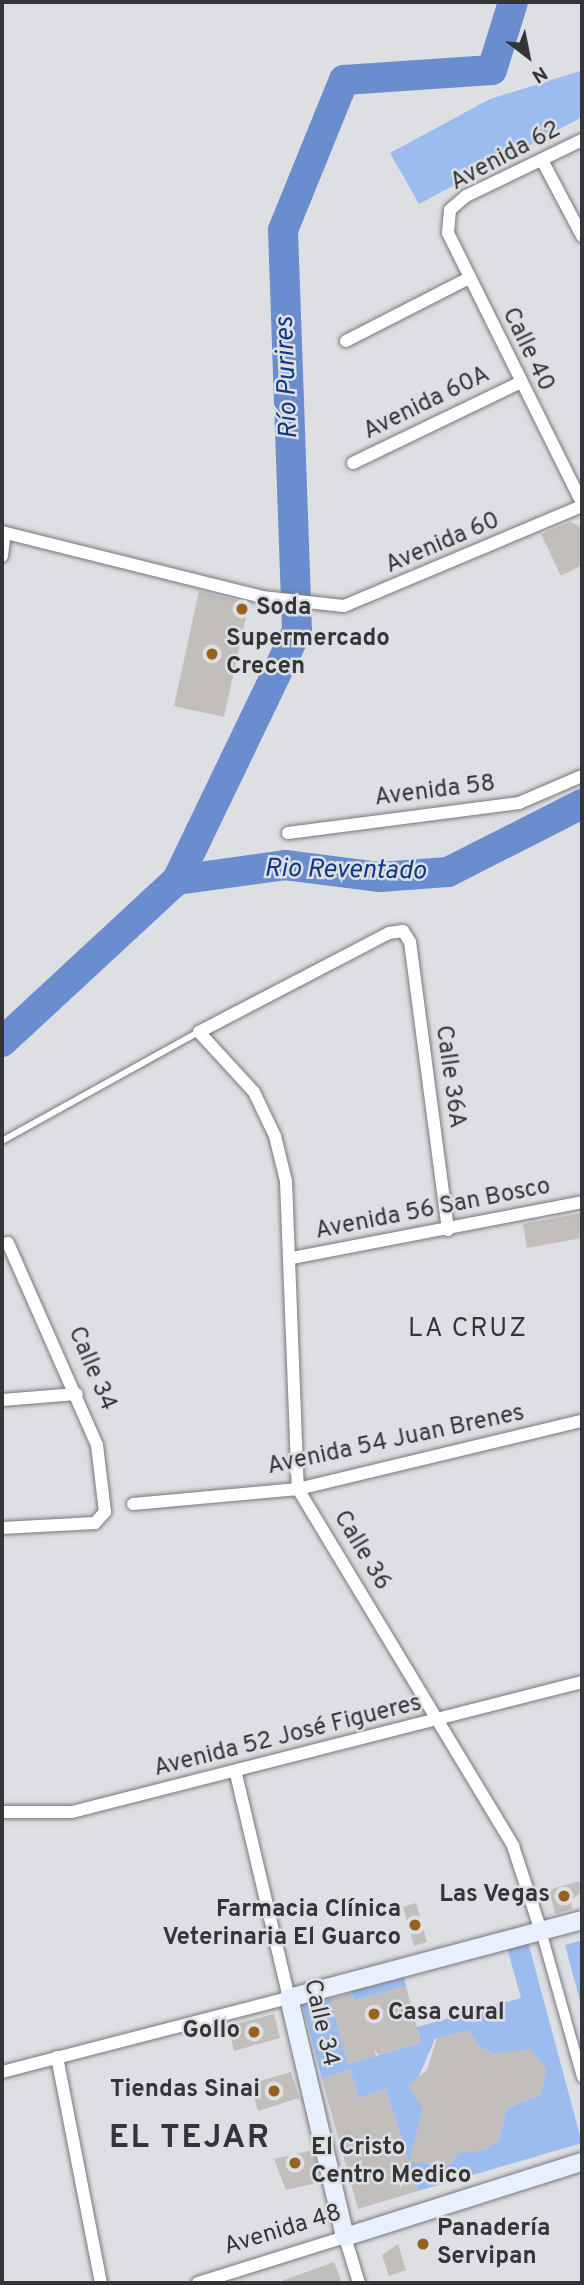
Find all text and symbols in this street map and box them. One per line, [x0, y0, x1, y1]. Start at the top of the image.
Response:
north arrow [493, 21, 563, 91]
text: N [527, 60, 551, 88]
street label: Avenida 62 [446, 116, 566, 198]
street label: Calle 40 [494, 303, 560, 397]
water label: Río Purires [270, 316, 306, 440]
street label: Avenida 60A [359, 361, 495, 447]
street label: Avenida 60 [381, 507, 505, 581]
place label: Soda [256, 595, 311, 623]
marker: Soda [234, 601, 250, 617]
place label: Supermercado Crecen [226, 626, 390, 682]
marker: Supermercado Crecen [204, 646, 220, 662]
street label: Avenida 58 [373, 770, 497, 814]
water label: Rio Reventado [264, 854, 426, 888]
street label: Calle 36A [428, 1024, 470, 1130]
street label: Avenida 56 San Bosco [313, 1173, 553, 1247]
district label: LA CRUZ [408, 1314, 528, 1346]
street label: Calle 34 [60, 1323, 122, 1415]
street label: Avenida 54 Juan Brenes [265, 1400, 527, 1482]
street label: Calle 36 [326, 1506, 396, 1596]
street label: Avenida 52 José Figueres [151, 1690, 425, 1784]
place label: Las Vegas [438, 1882, 550, 1910]
marker: Las Vegas [556, 1888, 572, 1904]
place label: Farmacia Clínica Veterinaria El Guarco [162, 1897, 401, 1953]
marker: Farmacia Clínica Veterinaria El Guarco [407, 1917, 423, 1933]
street label: Calle 34 [296, 1977, 344, 2069]
place label: Casa cural [388, 2000, 505, 2028]
marker: Casa cural [366, 2006, 382, 2022]
place label: Gollo [182, 2018, 240, 2046]
marker: Gollo [246, 2024, 262, 2040]
place label: Tiendas Sinai [110, 2077, 260, 2105]
marker: Tiendas Sinai [266, 2083, 282, 2099]
district label: EL TEJAR [110, 2120, 270, 2158]
place label: El Cristo Centro Medico [311, 2135, 471, 2191]
marker: El Cristo Centro Medico [285, 2153, 305, 2173]
street label: Avenida 48 [221, 2199, 345, 2263]
place label: Panadería Servipan [437, 2216, 550, 2272]
marker: Panadería Servipan [415, 2236, 431, 2252]

